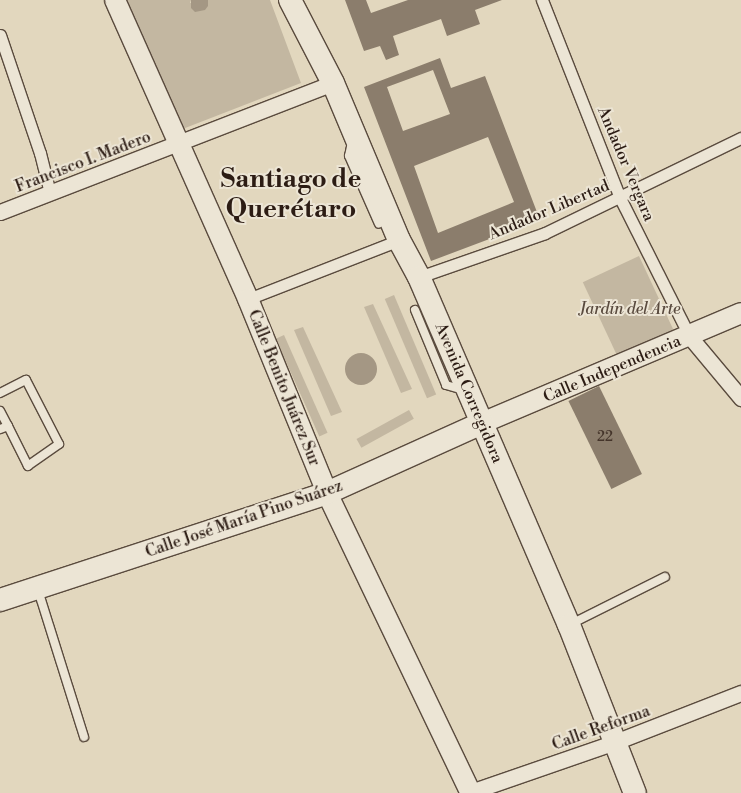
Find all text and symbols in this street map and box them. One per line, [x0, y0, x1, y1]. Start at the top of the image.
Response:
street label: Andador Vergara [593, 104, 659, 224]
street label: Francisco I. Madero [13, 127, 153, 197]
district label: Santiago de Querétaro [221, 164, 361, 226]
street label: Andador Libertad [486, 176, 612, 244]
park label: Jardín del Arte [580, 299, 680, 319]
street label: Calle Benito Juárez Sur [244, 307, 324, 469]
street label: Avenida Corregidora [431, 320, 507, 466]
street label: Calle Independencia [540, 331, 684, 407]
house number: 22 [597, 429, 613, 445]
street label: Calle José María Pino Suárez [143, 476, 345, 562]
street label: Calle Reforma [549, 701, 653, 755]

